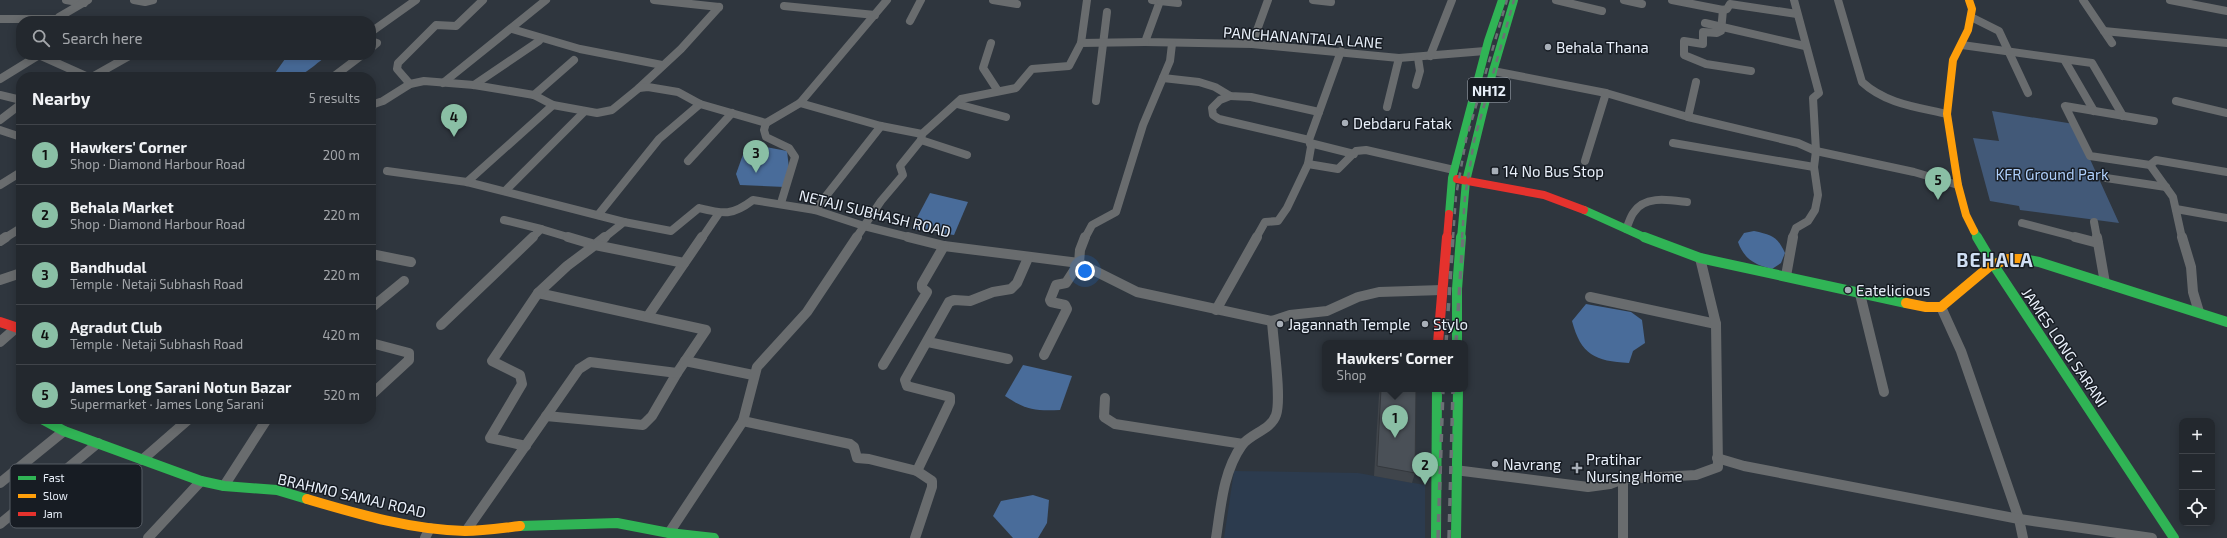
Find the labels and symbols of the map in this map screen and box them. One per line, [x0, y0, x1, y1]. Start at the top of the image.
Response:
street label: PANCHANANTALA LANE [1223, 22, 1383, 52]
place label: Behala Thana [1556, 38, 1649, 56]
marker: Behala Thana [1543, 42, 1553, 52]
road number: NH12 [1468, 78, 1510, 102]
pin: 4 [441, 104, 467, 137]
place label: Debdaru Fatak [1353, 114, 1452, 132]
marker: Debdaru Fatak [1340, 118, 1350, 128]
pin: 3 [743, 140, 769, 173]
place label: 14 No Bus Stop [1503, 162, 1604, 180]
park label: KFR Ground Park [1995, 165, 2109, 183]
marker: 14 No Bus Stop [1490, 166, 1500, 176]
pin: 5 [1925, 167, 1951, 200]
street label: NETAJI SUBHASH ROAD [797, 185, 953, 241]
district label: BEHALA [1956, 248, 2034, 271]
your location [1075, 261, 1095, 281]
place label: Eatelicious [1856, 281, 1930, 299]
street label: JAMES LONG SARANI [2019, 284, 2111, 410]
marker: Eatelicious [1843, 285, 1853, 295]
place label: Jagannath Temple [1288, 315, 1410, 333]
place label: Stylo [1433, 315, 1468, 333]
marker: Jagannath Temple [1275, 319, 1285, 329]
marker: Stylo [1420, 319, 1430, 329]
pin: 1 [1382, 405, 1408, 438]
place label: Pratihar Nursing Home [1586, 450, 1683, 485]
pin: 2 [1412, 452, 1438, 485]
place label: Navrang [1503, 455, 1562, 473]
marker: Navrang [1490, 459, 1500, 469]
marker: Pratihar Nursing Home [1571, 462, 1583, 474]
legend [10, 464, 142, 528]
street label: BRAHMO SAMAJ ROAD [276, 469, 428, 521]
text: Fast [43, 471, 65, 484]
text: Slow [43, 489, 68, 502]
text: Jam [43, 507, 62, 520]

